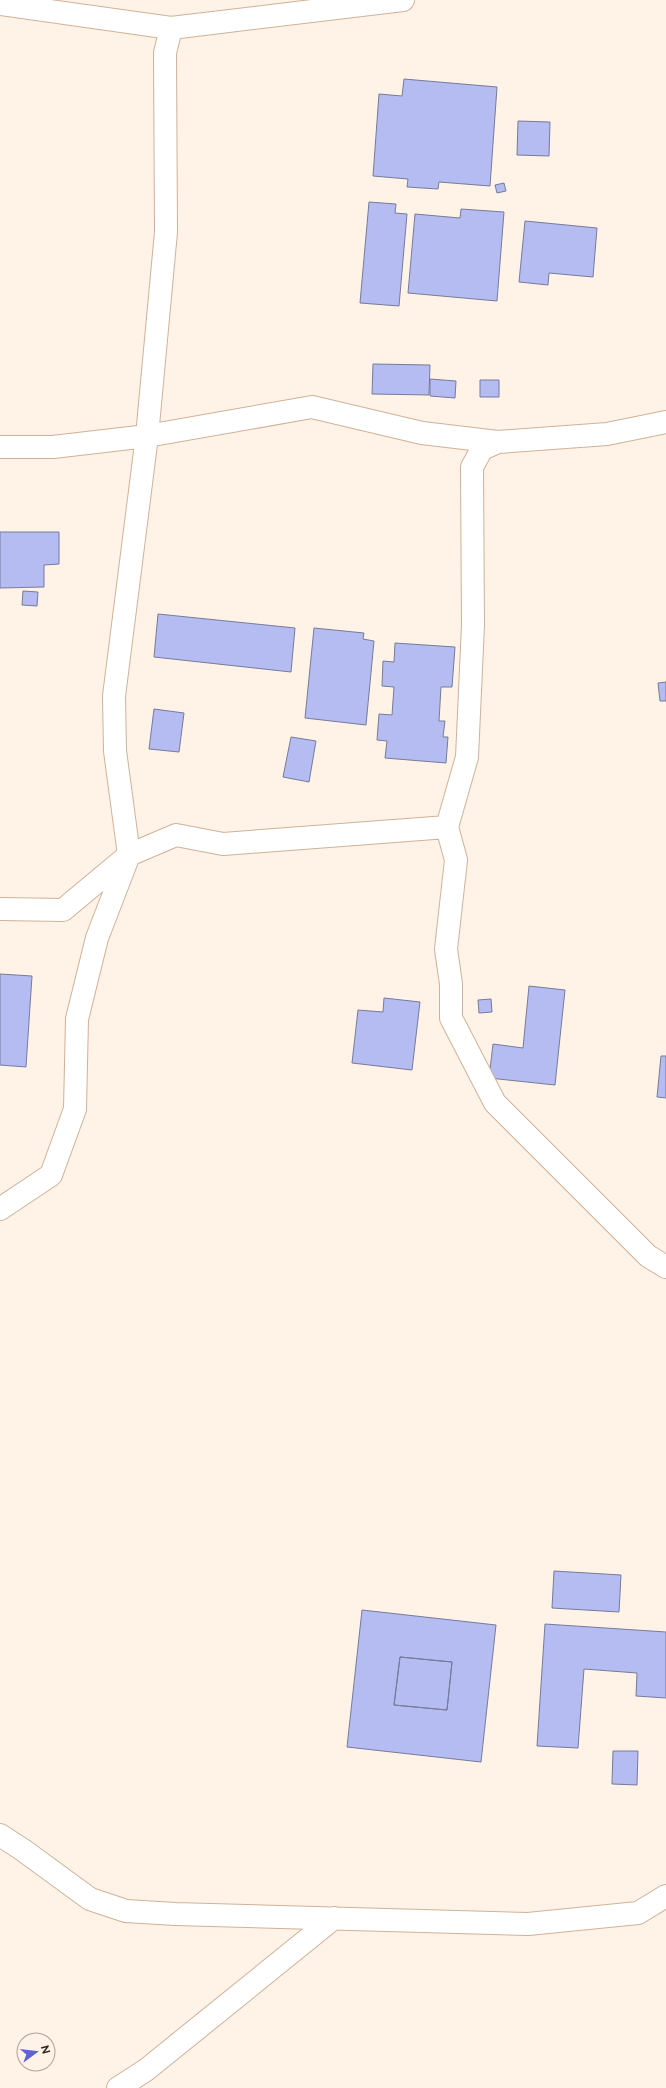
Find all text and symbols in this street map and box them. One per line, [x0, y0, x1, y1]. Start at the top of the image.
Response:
north arrow [16, 2032, 56, 2072]
text: N [38, 2044, 53, 2055]

